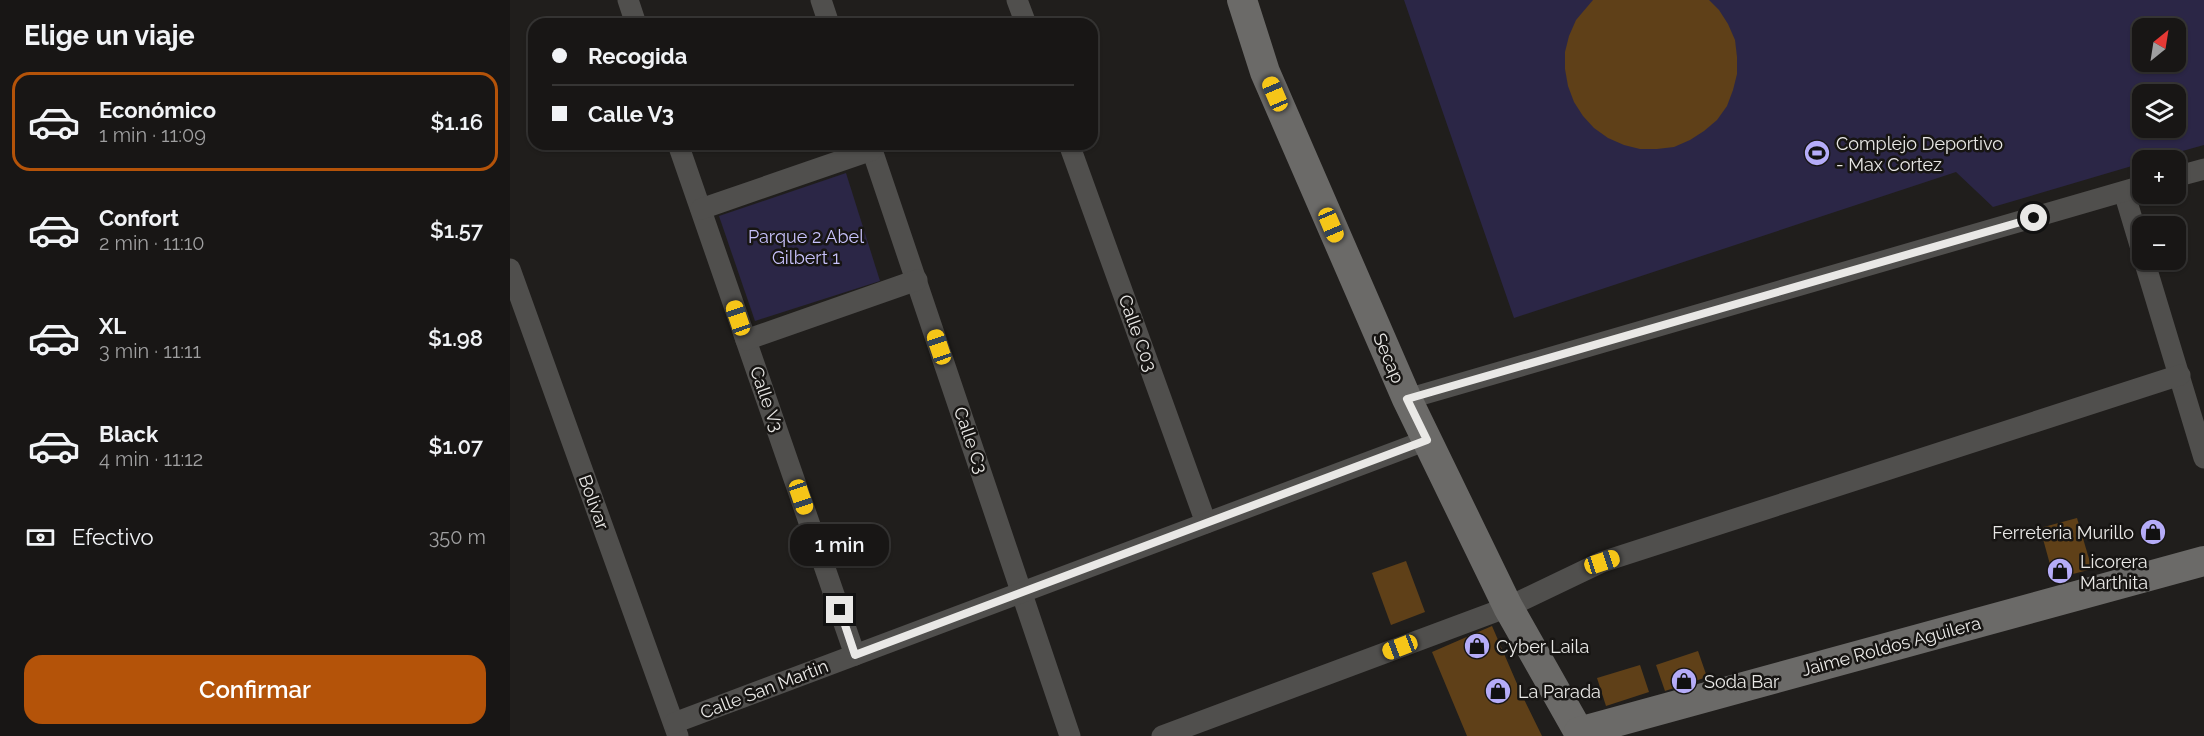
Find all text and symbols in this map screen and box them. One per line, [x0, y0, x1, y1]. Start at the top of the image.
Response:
north arrow [2132, 18, 2186, 72]
map controls [2132, 18, 2186, 270]
text: Elige un viaje [24, 20, 195, 51]
text: Recogida [588, 43, 687, 69]
car [1260, 74, 1290, 114]
button: layers [2132, 84, 2186, 138]
icon: car [27, 95, 81, 149]
text: Económico [99, 97, 216, 123]
text: Calle V3 [588, 101, 674, 127]
text: $1.16 [430, 109, 483, 135]
text: 1 min · 11:09 [99, 123, 206, 147]
place label: Complejo Deportivo - Max Cortez [1836, 133, 2003, 175]
sports icon: Complejo Deportivo - Max Cortez [1802, 138, 1832, 168]
button: + [2132, 150, 2186, 204]
icon: car [27, 203, 81, 257]
route start [2020, 204, 2047, 231]
text: Confort [99, 205, 179, 231]
car [1316, 205, 1346, 245]
button: − [2132, 216, 2186, 270]
text: $1.57 [430, 217, 483, 243]
park label: Parque 2 Abel Gilbert 1 [748, 226, 864, 268]
text: 2 min · 11:10 [99, 231, 205, 255]
street label: Calle C03 [1114, 292, 1162, 374]
car [724, 298, 752, 338]
icon: car [27, 311, 81, 365]
text: XL [99, 313, 126, 339]
text: $1.98 [428, 325, 483, 351]
car [925, 327, 953, 367]
street label: Secap [1369, 330, 1409, 386]
text: 3 min · 11:11 [99, 339, 201, 363]
street label: Calle V3 [746, 363, 788, 435]
street label: Calle C3 [950, 404, 992, 476]
icon: car [27, 419, 81, 473]
text: Black [99, 421, 158, 447]
text: $1.07 [429, 433, 483, 459]
text: 4 min · 11:12 [99, 447, 203, 471]
street label: Bolivar [574, 472, 614, 533]
car [787, 477, 815, 517]
shop icon: Ferreteria Murillo [2138, 517, 2168, 547]
icon: cash [24, 521, 57, 554]
place label: Ferreteria Murillo [1992, 522, 2134, 543]
callout: 1 min [790, 523, 890, 565]
text: Efectivo [72, 524, 154, 550]
text: 350 m [429, 525, 486, 549]
text: 1 min [815, 533, 864, 557]
car [1582, 548, 1622, 576]
place label: Licorera Marthita [2080, 551, 2148, 593]
shop icon: Licorera Marthita [2045, 556, 2075, 586]
route end [826, 596, 853, 623]
street label: Jaime Roldos Aguilera [1799, 612, 1983, 680]
shop icon: Cyber Laila [1462, 631, 1492, 661]
car [1380, 632, 1420, 662]
place label: Cyber Laila [1496, 636, 1589, 657]
button: Confirmar [24, 655, 486, 724]
street label: Calle San Martin [697, 655, 831, 723]
shop icon: Soda Bar [1669, 666, 1699, 696]
place label: Soda Bar [1704, 671, 1780, 692]
shop icon: La Parada [1483, 676, 1513, 706]
place label: La Parada [1518, 681, 1601, 702]

